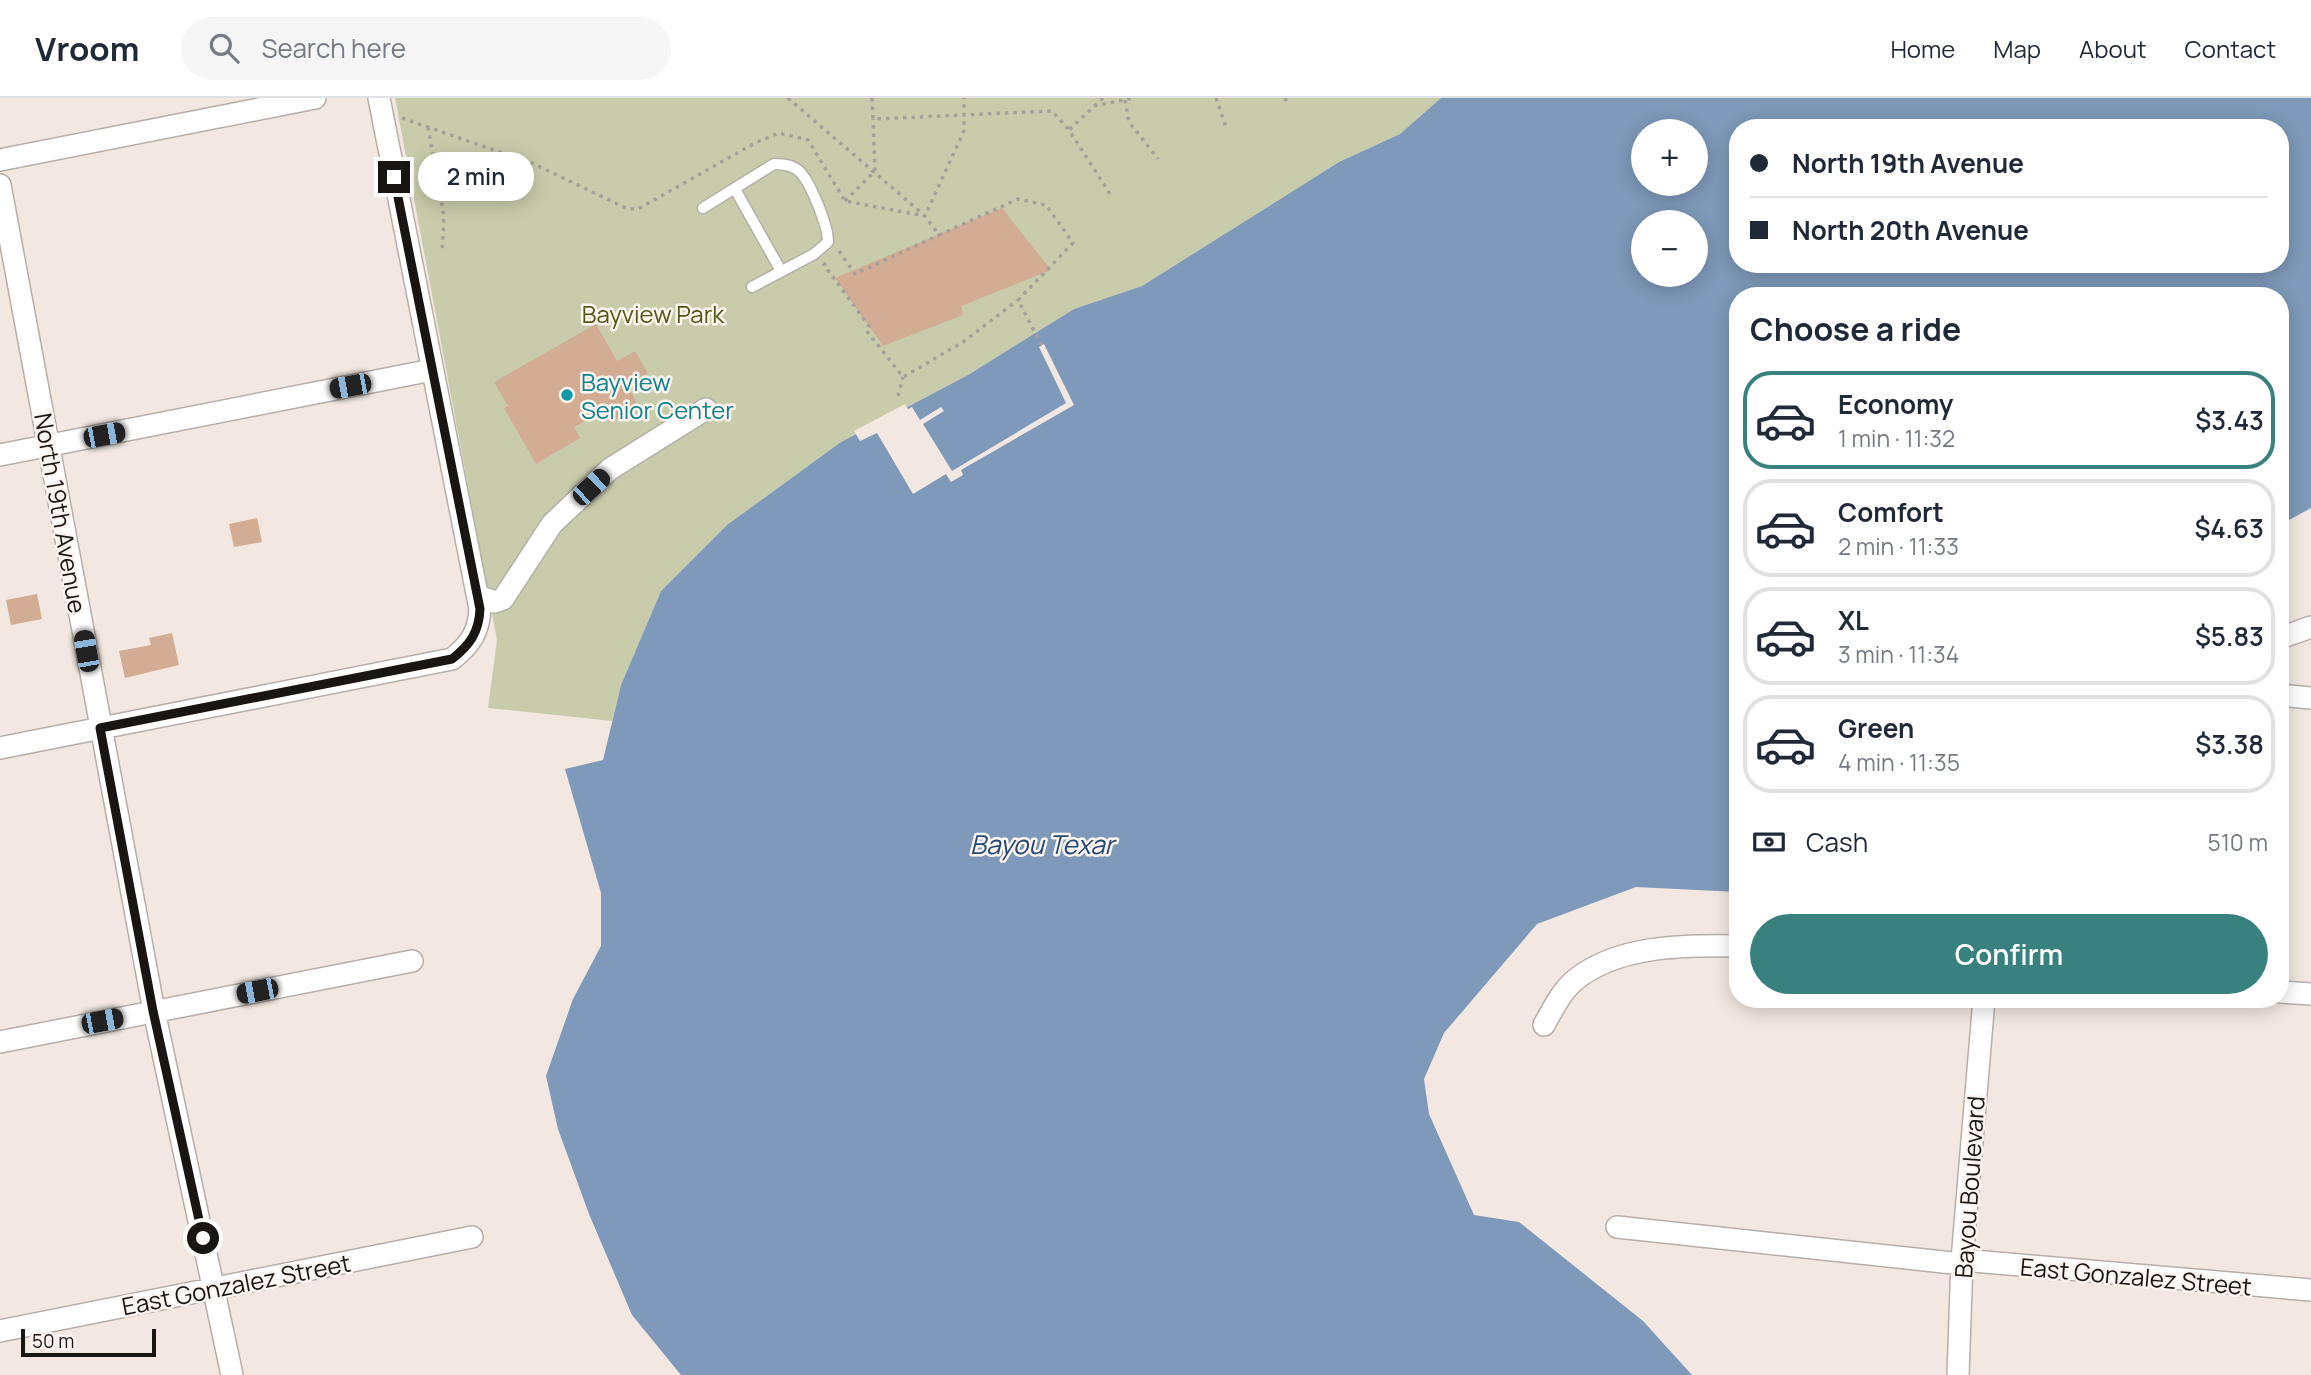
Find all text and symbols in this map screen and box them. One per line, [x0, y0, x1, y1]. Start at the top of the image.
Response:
search box [181, 17, 671, 80]
text: Vroom [35, 26, 139, 71]
icon: search [205, 29, 243, 67]
text: Search here [261, 30, 406, 66]
text: Home [1890, 32, 1955, 65]
text: Map [1993, 32, 2041, 65]
text: About [2079, 32, 2147, 65]
text: Contact [2185, 32, 2276, 65]
map controls [1631, 119, 1708, 287]
button: + [1631, 119, 1708, 196]
text: North 19th Avenue [1792, 145, 2024, 181]
callout: 2 min [418, 153, 534, 202]
text: 2 min [447, 160, 505, 192]
route end [378, 161, 410, 193]
button: − [1631, 210, 1708, 287]
text: North 20th Avenue [1792, 212, 2029, 248]
park label: Bayview Park [582, 297, 725, 330]
text: Choose a ride [1750, 307, 1961, 351]
place label: Bayview Senior Center [581, 365, 734, 426]
car [328, 372, 373, 400]
text: Economy [1838, 386, 1953, 422]
marker: Bayview Senior Center [559, 387, 575, 403]
icon: car [1754, 389, 1817, 452]
text: $3.43 [2195, 402, 2264, 438]
street label: North 19th Avenue [27, 410, 95, 616]
car [82, 421, 127, 449]
text: 1 min · 11:32 [1838, 422, 1955, 454]
car [569, 465, 614, 509]
text: Comfort [1838, 494, 1944, 530]
icon: car [1754, 497, 1817, 560]
text: $4.63 [2194, 510, 2264, 546]
text: 2 min · 11:33 [1838, 530, 1959, 562]
text: XL [1838, 602, 1869, 638]
icon: car [1754, 605, 1817, 668]
text: $5.83 [2195, 618, 2264, 654]
car [73, 628, 100, 674]
text: 3 min · 11:34 [1838, 638, 1959, 670]
text: Green [1838, 710, 1914, 746]
icon: car [1754, 713, 1817, 776]
text: $3.38 [2195, 726, 2264, 762]
text: 4 min · 11:35 [1838, 746, 1960, 778]
icon: cash [1750, 823, 1788, 861]
text: Cash [1806, 824, 1868, 860]
water label: Bayou Texar [970, 826, 1118, 862]
text: 510 m [2208, 826, 2268, 858]
button: Confirm [1750, 914, 2268, 994]
car [235, 977, 280, 1005]
car [80, 1007, 125, 1035]
street label: Bayou Boulevard [1946, 1095, 1992, 1279]
route start [187, 1222, 219, 1254]
street label: East Gonzalez Street [119, 1246, 353, 1322]
street label: East Gonzalez Street [2019, 1249, 2253, 1303]
scale bar [21, 1326, 156, 1358]
text: 50 m [32, 1328, 74, 1354]

